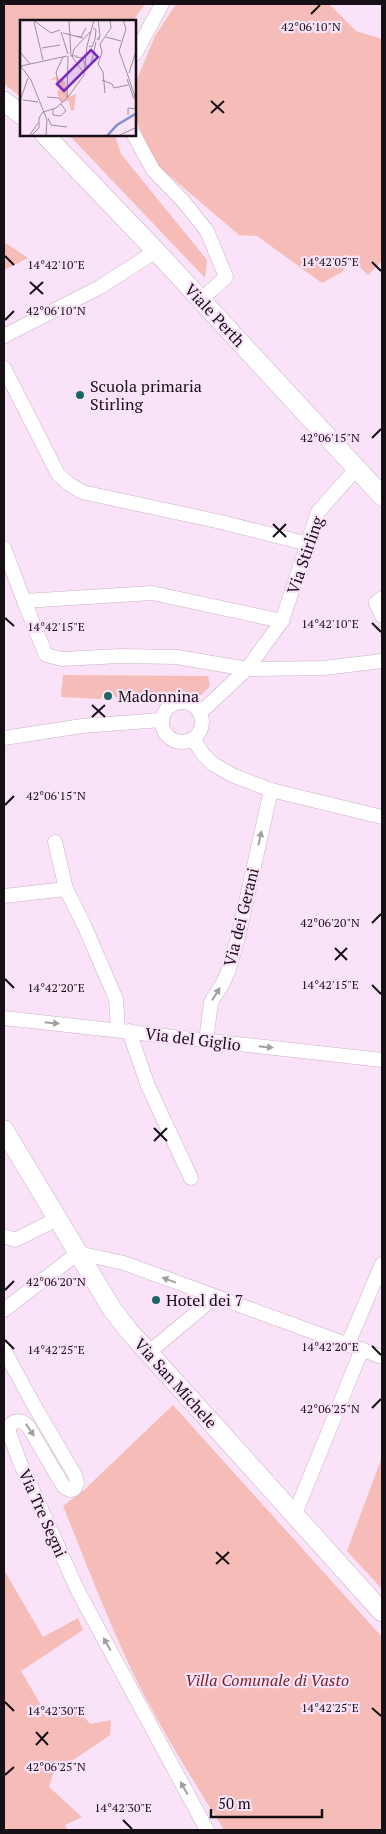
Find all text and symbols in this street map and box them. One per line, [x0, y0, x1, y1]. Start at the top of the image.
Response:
text: 42°06'10"N [281, 19, 341, 34]
inset map [20, 20, 136, 136]
text: 14°42'05"E [301, 254, 359, 269]
text: 14°42'10"E [27, 257, 85, 272]
street label: Viale Perth [180, 279, 250, 352]
text: 42°06'10"N [26, 303, 86, 318]
place label: Scuola primaria Stirling [90, 375, 202, 415]
marker: Scuola primaria Stirling [74, 389, 86, 401]
text: 42°06'15"N [300, 430, 360, 445]
street label: Via Stirling [281, 513, 329, 597]
text: 14°42'10"E [301, 616, 359, 631]
text: 14°42'15"E [27, 619, 85, 634]
place label: Madonnina [118, 685, 199, 707]
marker: Madonnina [102, 690, 114, 702]
text: 42°06'15"N [26, 788, 86, 803]
one-way arrow [256, 831, 264, 846]
street label: Via dei Gerani [218, 865, 264, 969]
text: 42°06'20"N [300, 915, 360, 930]
text: 14°42'15"E [301, 977, 359, 992]
text: 14°42'20"E [27, 980, 85, 995]
one-way arrow [211, 987, 221, 1001]
one-way arrow [45, 1019, 61, 1027]
street label: Via del Giglio [144, 1022, 242, 1056]
one-way arrow [258, 1043, 274, 1051]
text: 42°06'20"N [26, 1274, 86, 1289]
one-way arrow [161, 1276, 176, 1284]
place label: Hotel dei 7 [166, 1289, 243, 1311]
marker: Hotel dei 7 [150, 1294, 162, 1306]
street label: Via San Michele [130, 1333, 222, 1433]
text: 14°42'20"E [301, 1339, 359, 1354]
text: 14°42'25"E [27, 1342, 85, 1357]
text: 42°06'25"N [300, 1401, 360, 1416]
one-way arrow [25, 1423, 35, 1437]
street label: Via Tre Segni [14, 1465, 72, 1561]
one-way arrow [103, 1637, 111, 1652]
park label: Villa Comunale di Vasto [185, 1669, 349, 1691]
text: 14°42'25"E [301, 1700, 359, 1715]
text: 14°42'30"E [27, 1703, 85, 1718]
text: 42°06'25"N [26, 1759, 86, 1774]
one-way arrow [179, 1781, 188, 1794]
scale bar [211, 1786, 322, 1818]
text: 50 m [218, 1793, 251, 1813]
text: 14°42'30"E [94, 1800, 152, 1815]

